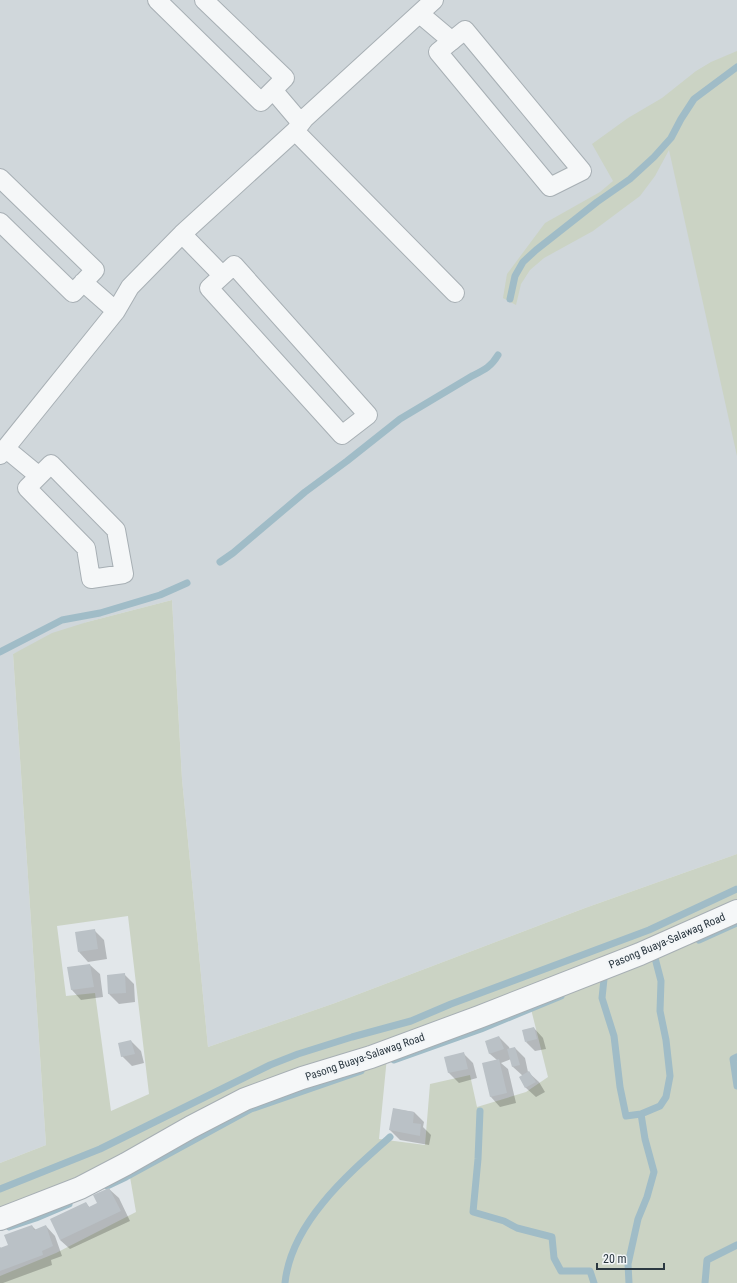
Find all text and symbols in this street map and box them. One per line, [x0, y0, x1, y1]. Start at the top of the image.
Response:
street label: Pasong Buaya-Salawag Road [607, 911, 727, 971]
street label: Pasong Buaya-Salawag Road [304, 1030, 426, 1084]
scale bar [597, 1245, 664, 1271]
text: 20 m [603, 1252, 627, 1266]

